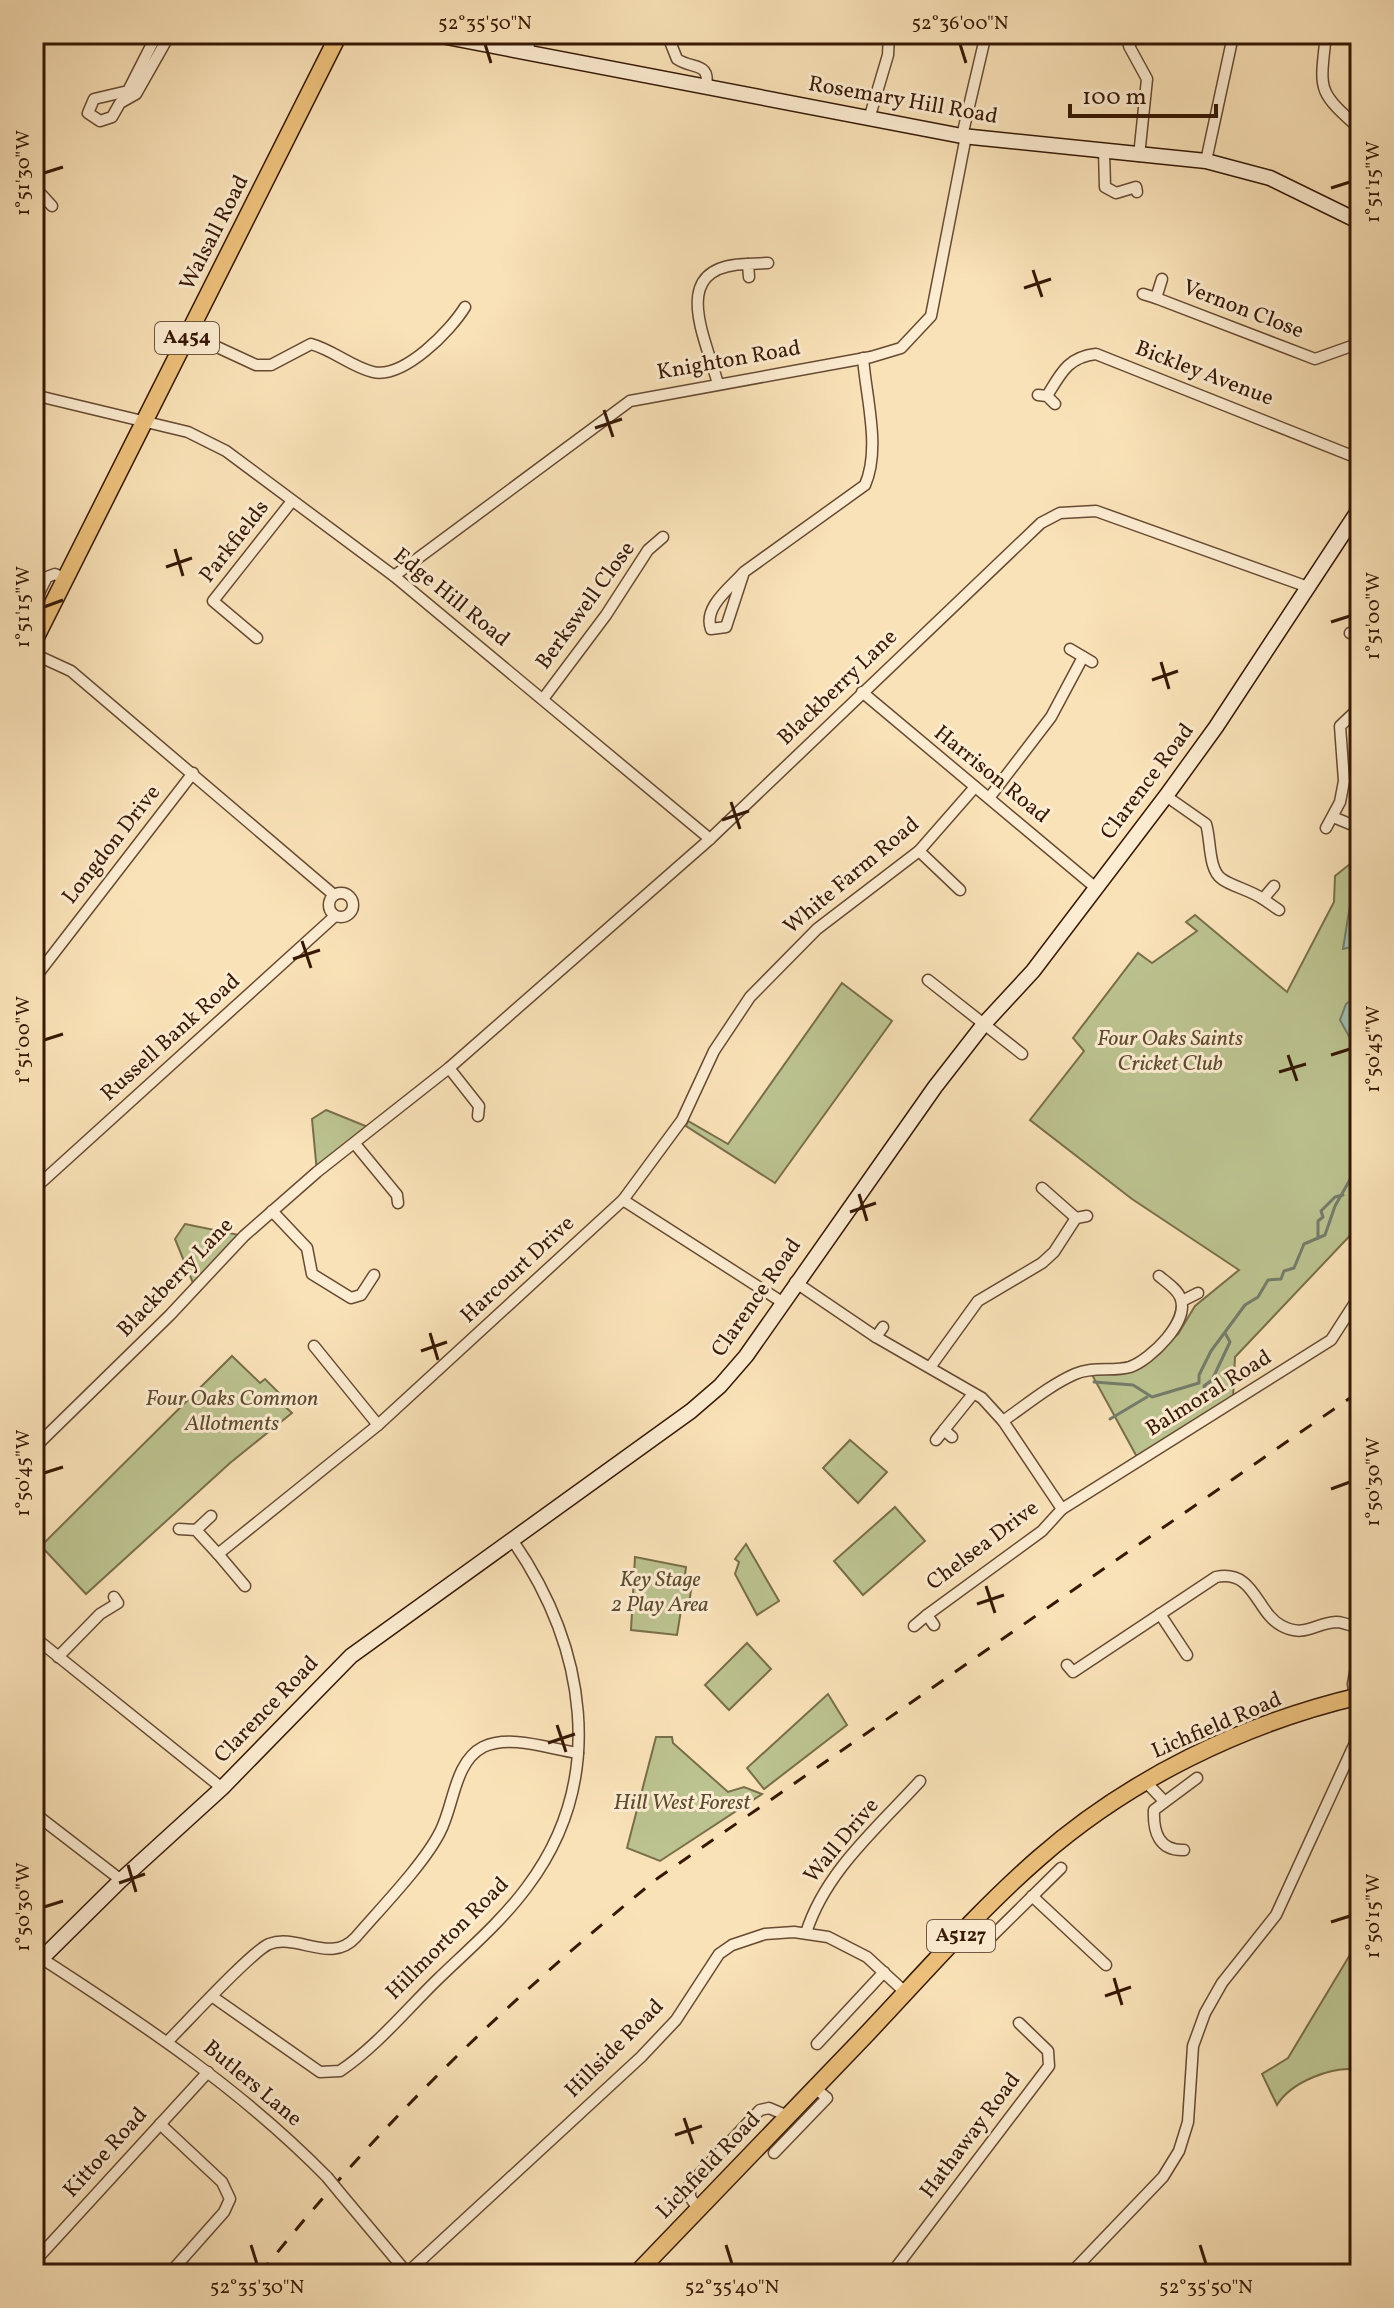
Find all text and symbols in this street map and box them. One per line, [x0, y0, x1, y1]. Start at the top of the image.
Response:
text: 52°35'50"N [438, 10, 532, 38]
text: 52°36'00"N [911, 10, 1009, 38]
scale bar [1070, 68, 1216, 118]
street label: Rosemary Hill Road [806, 69, 1000, 133]
text: 100 m [1082, 81, 1147, 115]
text: 1°51'30"W [10, 130, 38, 216]
text: 1°51'15"W [1360, 141, 1388, 223]
street label: Walsall Road [173, 170, 257, 296]
street label: Vernon Close [1178, 273, 1308, 347]
road number: A454 [155, 322, 219, 354]
street label: Knighton Road [655, 333, 803, 389]
street label: Bickley Avenue [1130, 333, 1278, 415]
street label: Parkfields [193, 494, 277, 590]
street label: Berkswell Close [529, 536, 643, 676]
street label: Edge Hill Road [386, 541, 516, 655]
text: 1°51'15"W [10, 566, 38, 648]
text: 1°51'00"W [1360, 572, 1388, 660]
street label: Blackberry Lane [771, 623, 905, 753]
street label: Clarence Road [1094, 717, 1202, 847]
street label: Harrison Road [926, 719, 1056, 831]
street label: Longdon Drive [56, 779, 168, 911]
street label: White Farm Road [777, 810, 927, 942]
street label: Russell Bank Road [94, 967, 248, 1109]
text: 1°51'00"W [10, 996, 38, 1084]
text: 1°50'45"W [1360, 1005, 1388, 1093]
park label: Four Oaks Saints Cricket Club [1097, 1024, 1243, 1080]
street label: Harcourt Drive [454, 1209, 582, 1331]
street label: Blackberry Lane [111, 1211, 241, 1345]
street label: Clarence Road [704, 1232, 810, 1364]
street label: Balmoral Road [1140, 1343, 1278, 1445]
park label: Four Oaks Common Allotments [146, 1384, 318, 1440]
text: 1°50'45"W [10, 1429, 38, 1517]
text: 1°50'30"W [1360, 1437, 1388, 1527]
street label: Chelsea Drive [920, 1493, 1046, 1599]
park label: Key Stage 2 Play Area [611, 1565, 709, 1621]
street label: Clarence Road [208, 1649, 326, 1771]
street label: Lichfield Road [1147, 1685, 1287, 1767]
park label: Hill West Forest [614, 1788, 751, 1819]
street label: Wall Drive [797, 1792, 887, 1890]
text: 1°50'30"W [10, 1862, 38, 1952]
street label: Hillmorton Road [379, 1870, 517, 2008]
text: 1°50'15"W [1360, 1873, 1388, 1959]
road number: A5127 [927, 1920, 995, 1952]
street label: Hillside Road [558, 1992, 672, 2106]
street label: Butlers Lane [196, 2033, 308, 2135]
street label: Hathaway Road [913, 2066, 1029, 2206]
street label: Kittoe Road [57, 2101, 155, 2205]
street label: Lichfield Road [650, 2105, 768, 2227]
text: 52°35'30"N [210, 2274, 304, 2302]
text: 52°35'40"N [685, 2274, 779, 2302]
text: 52°35'50"N [1159, 2274, 1253, 2302]

